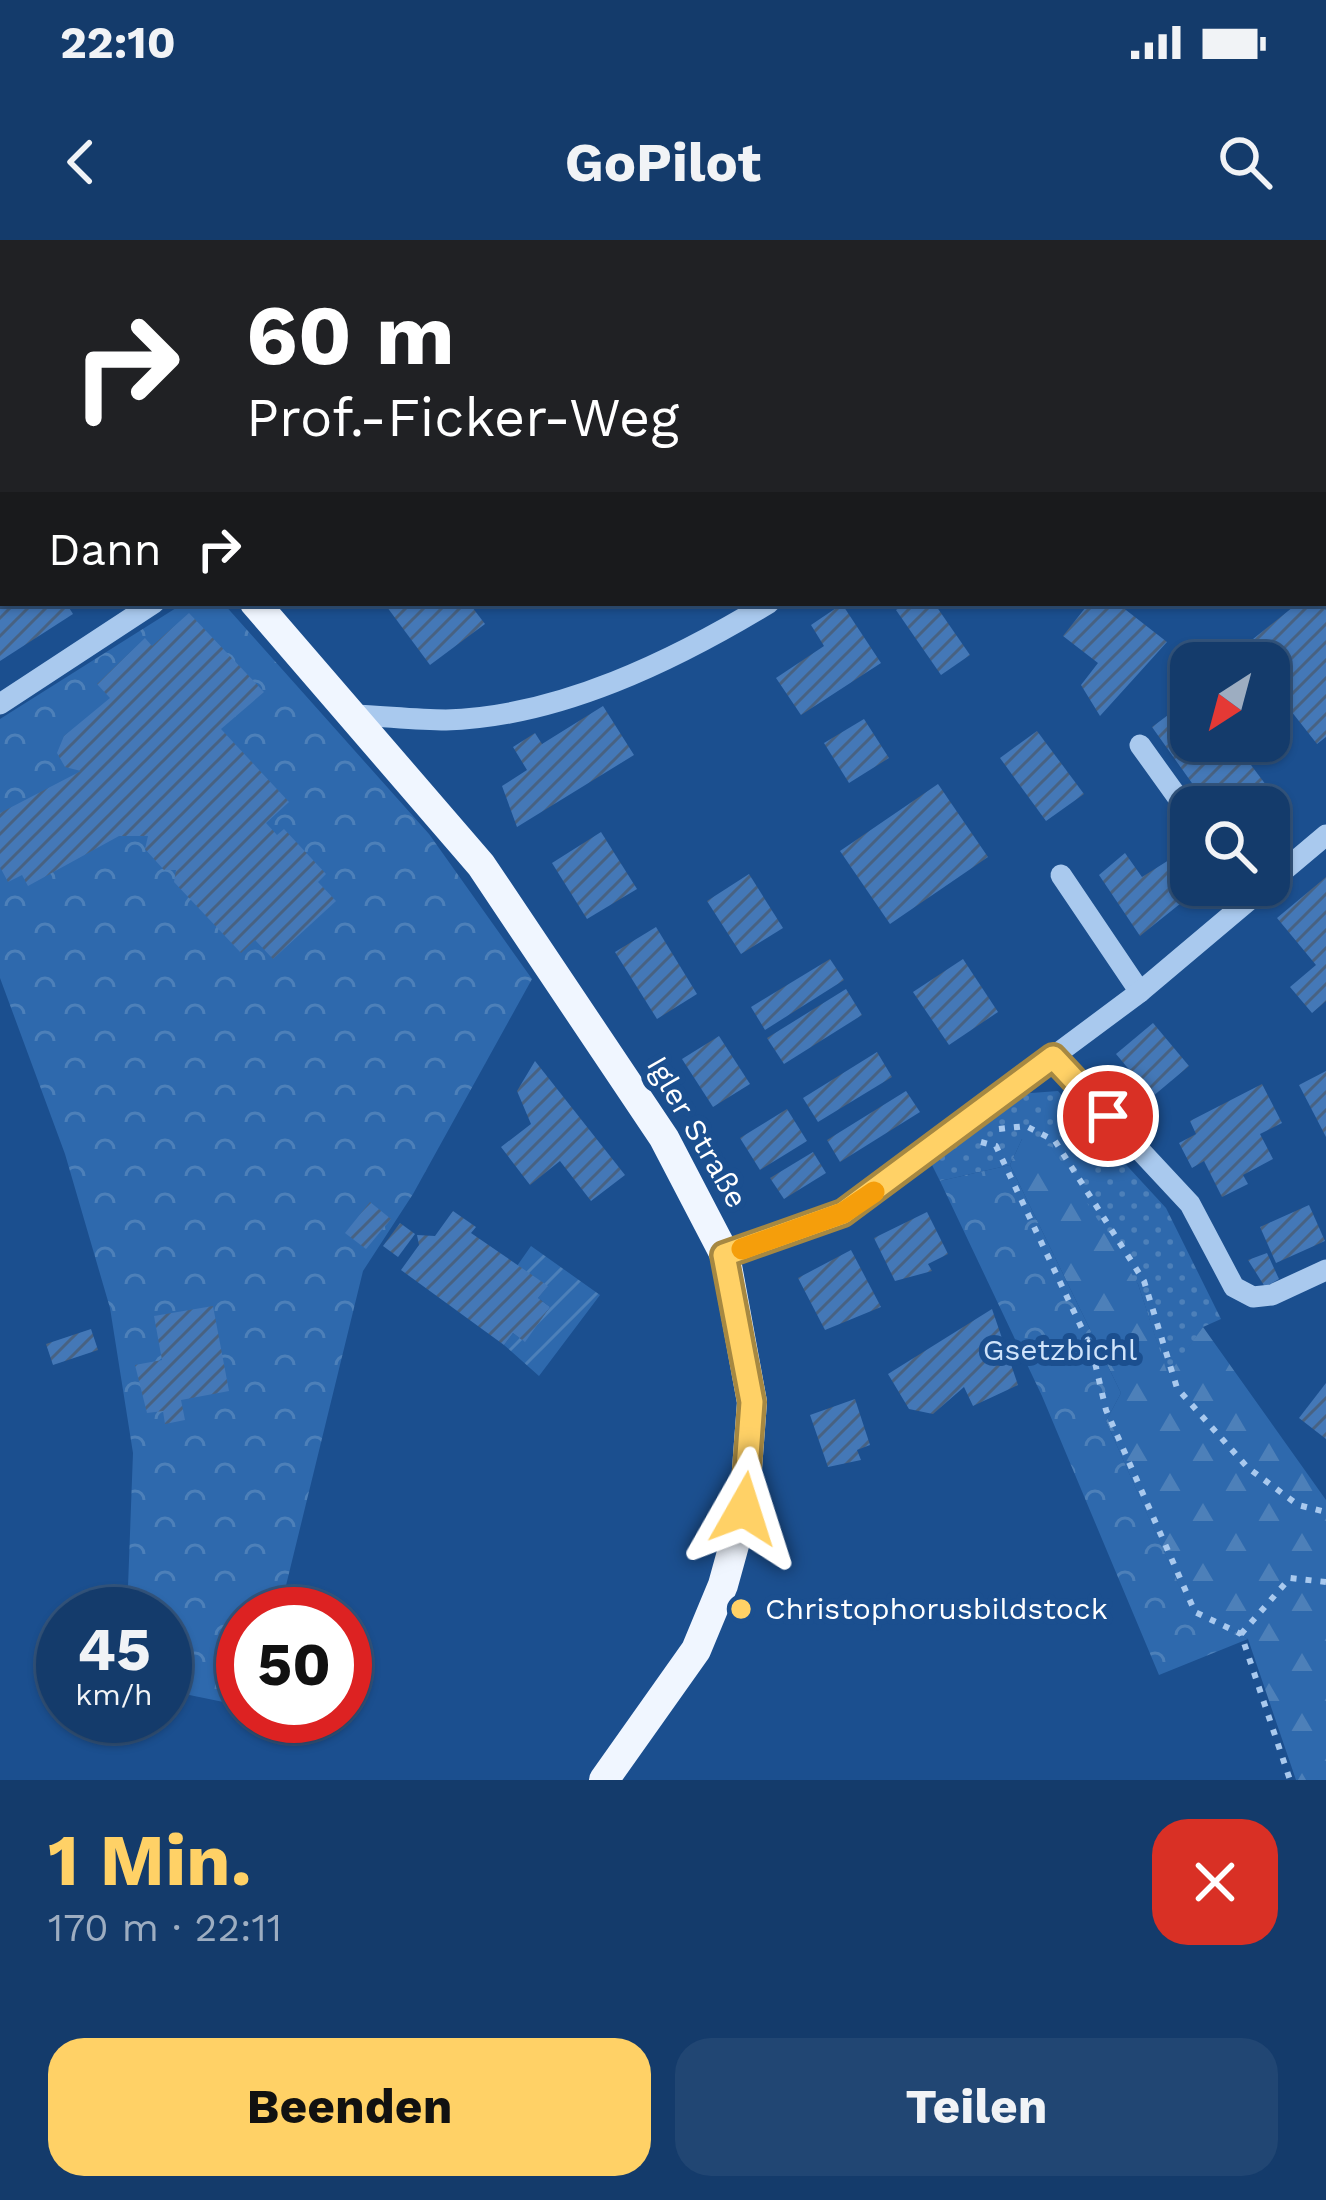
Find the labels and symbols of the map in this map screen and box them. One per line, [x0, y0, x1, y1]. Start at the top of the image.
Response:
north arrow [1170, 642, 1290, 762]
street label: Igler Straße [640, 1050, 755, 1214]
pin [1057, 1065, 1159, 1167]
park label: Gsetzbichl [983, 1332, 1137, 1367]
position arrow [681, 1446, 807, 1572]
speed limit sign: 50 [216, 1587, 372, 1743]
place label: Christophorusbildstock [765, 1591, 1108, 1626]
marker: Christophorusbildstock [728, 1596, 754, 1622]

